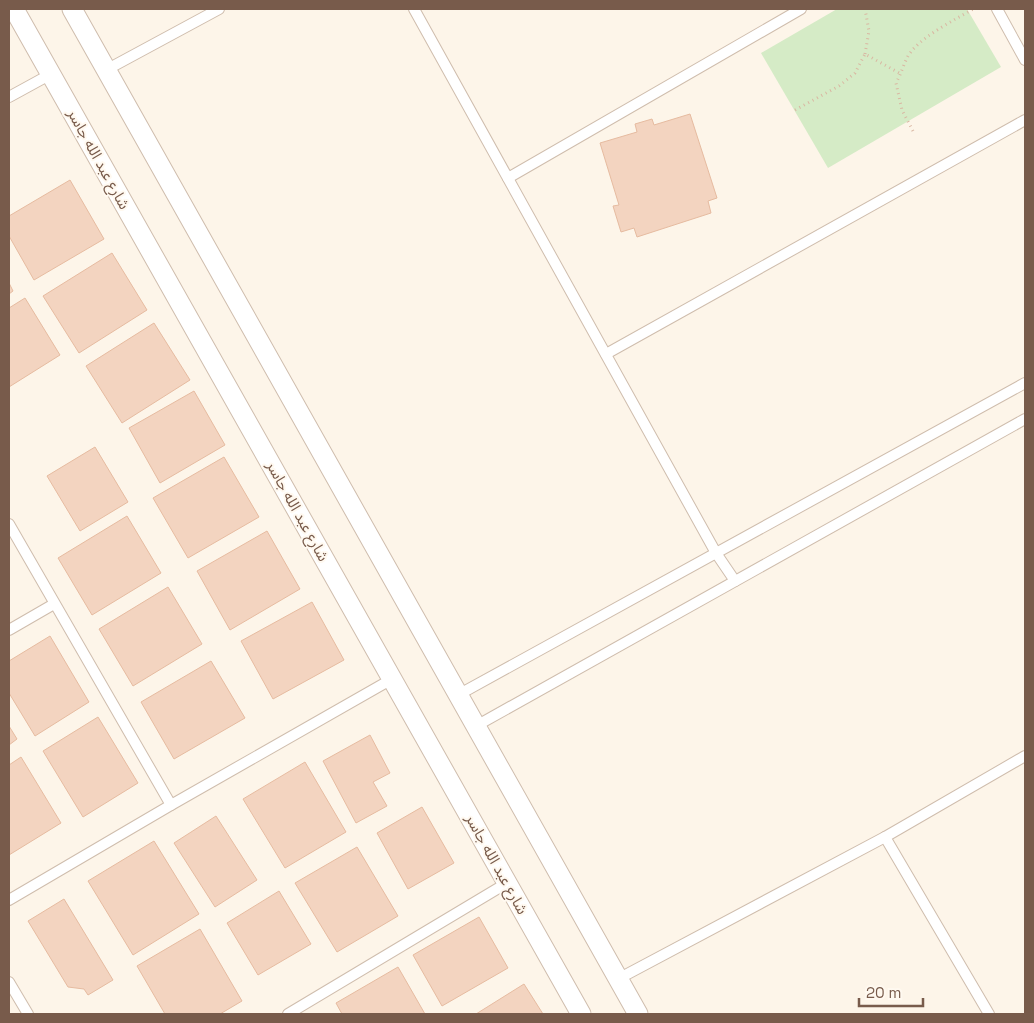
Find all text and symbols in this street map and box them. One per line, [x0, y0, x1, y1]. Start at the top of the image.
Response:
street label: شارع عبد الله جاسر [61, 105, 134, 214]
street label: شارع عبد الله جاسر [260, 457, 333, 566]
street label: شارع عبد الله جاسر [459, 810, 532, 919]
scale bar [859, 976, 923, 1008]
text: 20 m [866, 983, 901, 1002]

